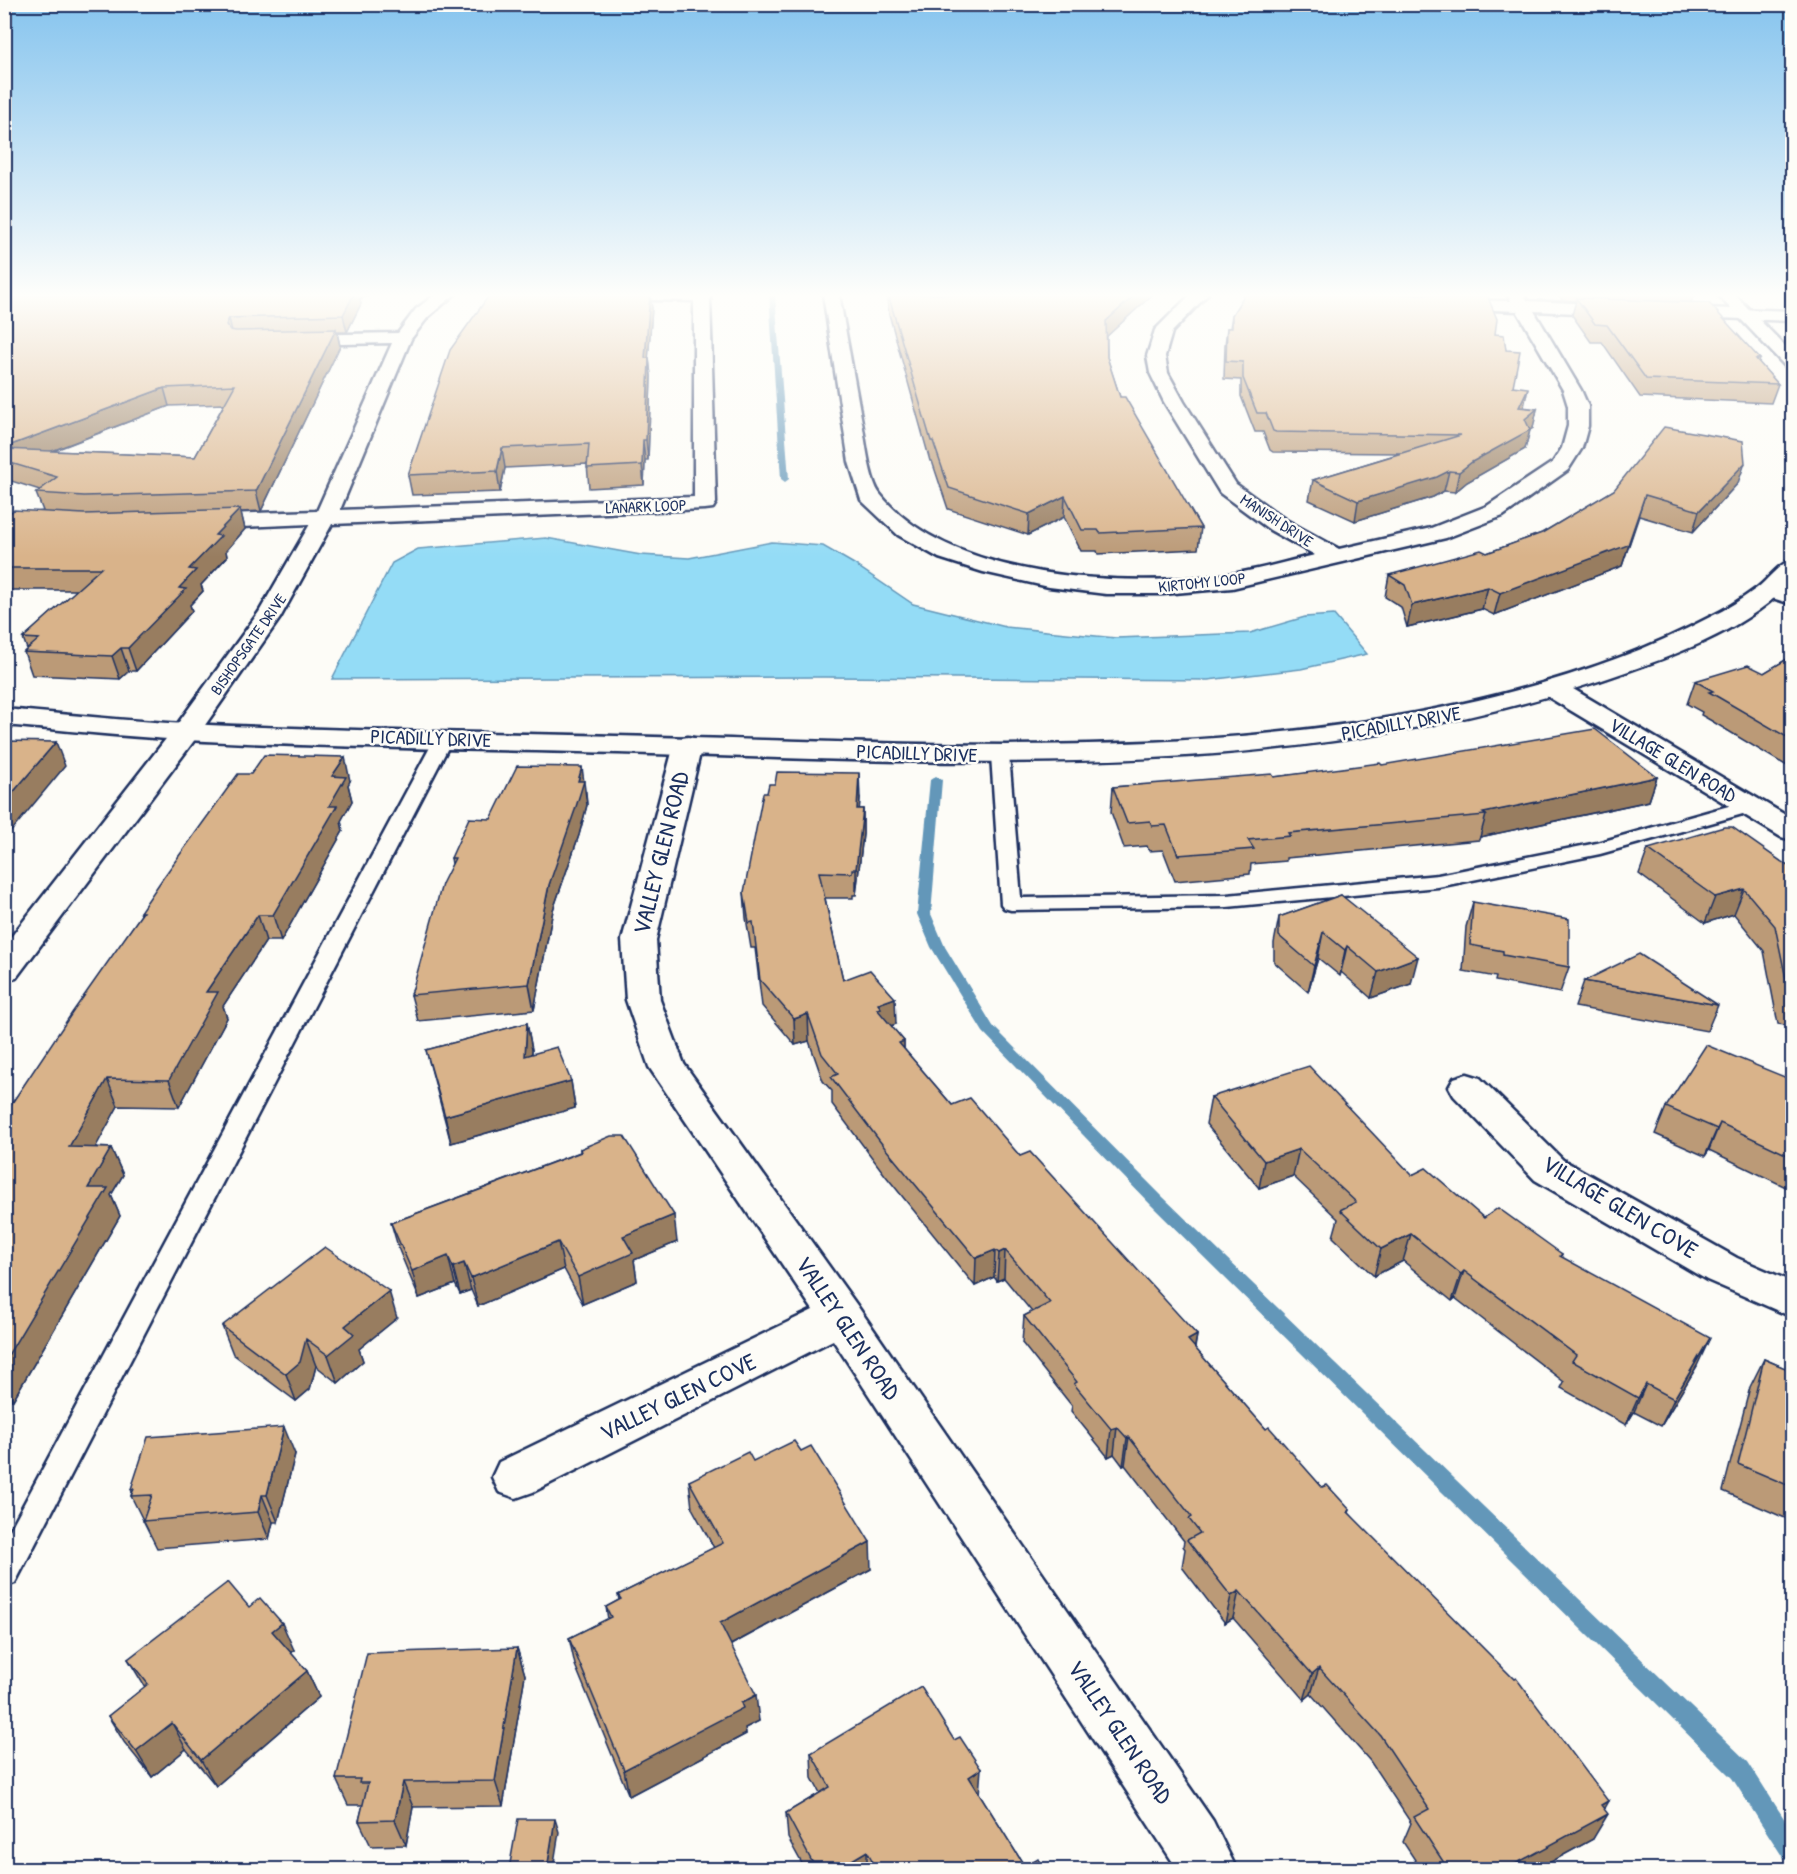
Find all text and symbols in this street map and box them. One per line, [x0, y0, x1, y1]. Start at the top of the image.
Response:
street label: MANISH DRIVE [1236, 488, 1318, 552]
street label: LANARK LOOP [605, 494, 687, 518]
street label: KIRTOMY LOOP [1157, 566, 1247, 598]
street label: BISHOPSGATE DRIVE [205, 589, 291, 699]
street label: PICADILLY DRIVE [1339, 699, 1463, 746]
street label: VILLAGE GLEN ROAD [1605, 711, 1742, 809]
street label: PICADILLY DRIVE [370, 722, 492, 753]
street label: PICADILLY DRIVE [856, 737, 978, 768]
street label: VALLEY GLEN ROAD [624, 768, 696, 937]
street label: VILLAGE GLEN COVE [1537, 1147, 1705, 1265]
street label: VALLEY GLEN ROAD [789, 1249, 909, 1406]
street label: VALLEY GLEN COVE [594, 1344, 761, 1448]
street label: VALLEY GLEN ROAD [1061, 1653, 1181, 1810]

